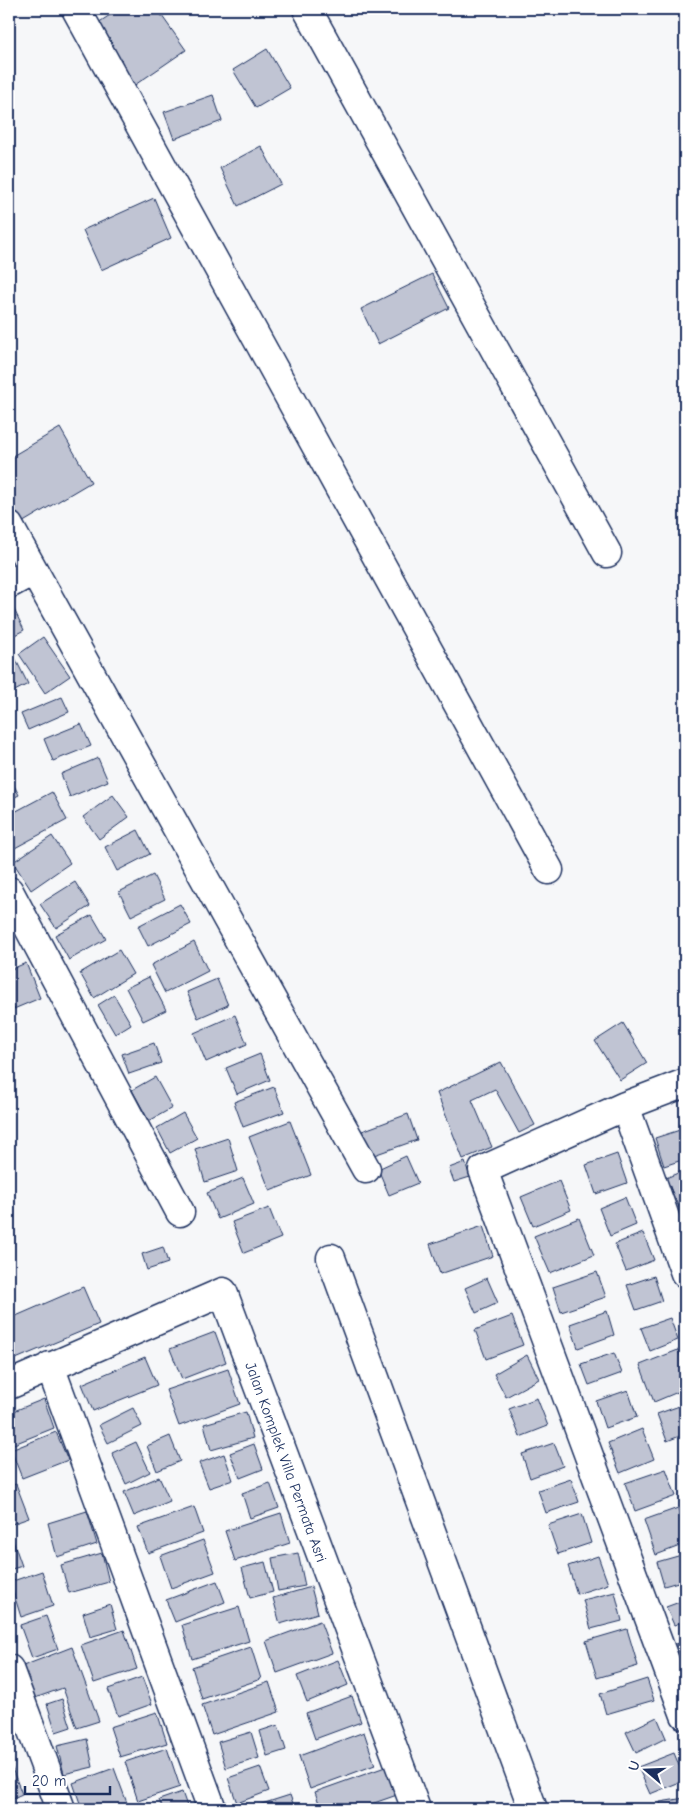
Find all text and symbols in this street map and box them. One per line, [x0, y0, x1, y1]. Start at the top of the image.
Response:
street label: Jalan Komplek Villa Permata Asri [241, 1359, 331, 1565]
north arrow [622, 1746, 672, 1796]
text: U [625, 1759, 644, 1773]
scale bar [25, 1763, 110, 1795]
text: 20 m [32, 1772, 66, 1790]

